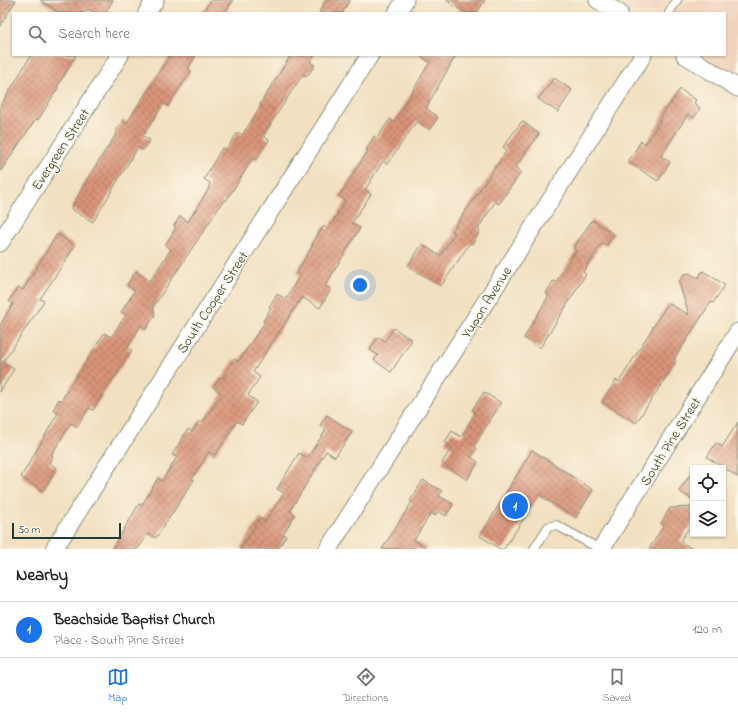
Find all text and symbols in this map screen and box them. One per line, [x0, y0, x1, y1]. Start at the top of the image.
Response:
search box [12, 12, 726, 56]
icon: search [26, 23, 48, 45]
text: Search here [58, 23, 130, 45]
street label: Evergreen Street [27, 105, 97, 195]
street label: South Cooper Street [172, 247, 254, 358]
street label: Yupon Avenue [457, 262, 518, 343]
your location [350, 275, 370, 295]
street label: South Pine Street [636, 393, 707, 490]
map controls [690, 465, 726, 537]
button: locate [690, 465, 726, 501]
pin: 1 [502, 491, 528, 521]
button: layers [690, 501, 726, 537]
scale bar [12, 521, 121, 540]
text: 50 m [18, 522, 40, 538]
text: Nearby [16, 563, 68, 588]
text: Beachside Baptist Church [54, 609, 215, 631]
text: 1 [27, 620, 31, 639]
text: 120 m [692, 620, 722, 639]
text: Place · South Pine Street [54, 631, 184, 650]
tab: Map [107, 666, 129, 706]
tab: Directions [343, 666, 388, 706]
tab: Saved [602, 666, 631, 706]

